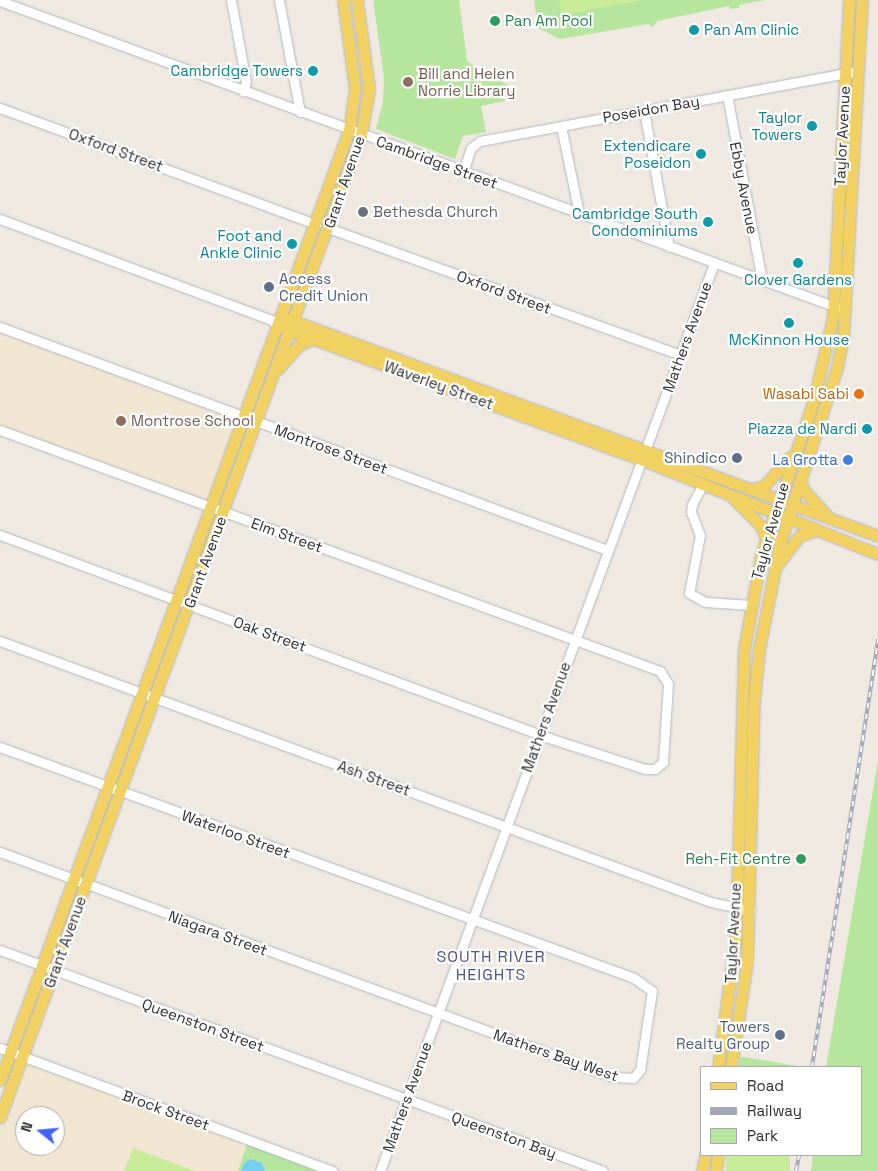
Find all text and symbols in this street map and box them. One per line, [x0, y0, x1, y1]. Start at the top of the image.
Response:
place label: Pan Am Pool [505, 12, 593, 30]
marker: Pan Am Pool [489, 15, 501, 27]
place label: Pan Am Clinic [704, 21, 800, 39]
marker: Pan Am Clinic [688, 24, 700, 36]
place label: Cambridge Towers [170, 62, 303, 80]
place label: Bill and Helen Norrie Library [418, 64, 515, 99]
marker: Cambridge Towers [307, 65, 319, 77]
marker: Bill and Helen Norrie Library [402, 76, 414, 88]
street label: Taylor Avenue [830, 85, 854, 187]
street label: Poseidon Bay [601, 92, 701, 126]
place label: Taylor Towers [751, 108, 802, 143]
marker: Taylor Towers [806, 120, 818, 132]
street label: Oxford Street [66, 125, 166, 175]
street label: Cambridge Street [374, 132, 500, 192]
street label: Grant Avenue [320, 133, 368, 231]
place label: Extendicare Poseidon [604, 136, 691, 171]
street label: Ebby Avenue [726, 140, 762, 236]
marker: Extendicare Poseidon [695, 148, 707, 160]
place label: Bethesda Church [373, 203, 498, 221]
place label: Cambridge South Condominiums [572, 204, 698, 239]
marker: Bethesda Church [357, 206, 369, 218]
marker: Cambridge South Condominiums [702, 216, 714, 228]
place label: Foot and Ankle Clinic [200, 226, 282, 261]
marker: Foot and Ankle Clinic [286, 238, 298, 250]
marker: Clover Gardens [792, 257, 804, 269]
street label: Oxford Street [454, 267, 554, 317]
place label: Access Credit Union [279, 269, 368, 304]
place label: Clover Gardens [744, 271, 852, 289]
street label: Mathers Avenue [659, 279, 715, 395]
marker: Access Credit Union [263, 281, 275, 293]
marker: McKinnon House [783, 317, 795, 329]
place label: McKinnon House [729, 331, 849, 349]
street label: Waverley Street [382, 357, 496, 413]
place label: Wasabi Sabi [763, 385, 849, 403]
marker: Wasabi Sabi [853, 388, 865, 400]
place label: Montrose School [131, 412, 254, 430]
marker: Montrose School [115, 415, 127, 427]
street label: Montrose Street [272, 420, 390, 478]
place label: Piazza de Nardi [748, 420, 857, 438]
marker: Piazza de Nardi [861, 423, 873, 435]
place label: Shindico [664, 449, 727, 467]
place label: La Grotta [772, 451, 838, 469]
marker: Shindico [731, 452, 743, 464]
marker: La Grotta [842, 454, 854, 466]
street label: Taylor Avenue [747, 480, 793, 582]
street label: Grant Avenue [180, 514, 230, 610]
street label: Elm Street [249, 514, 325, 556]
street label: Oak Street [231, 612, 309, 656]
street label: Mathers Avenue [518, 659, 574, 775]
street label: Ash Street [335, 757, 413, 799]
street label: Waterloo Street [179, 806, 293, 862]
place label: Reh-Fit Centre [685, 850, 791, 868]
marker: Reh-Fit Centre [795, 853, 807, 865]
street label: Taylor Avenue [721, 882, 745, 984]
street label: Grant Avenue [40, 894, 90, 990]
street label: Niagara Street [166, 907, 270, 959]
district label: SOUTH RIVER HEIGHTS [435, 947, 547, 985]
street label: Queenston Street [139, 995, 267, 1055]
place label: Towers Realty Group [676, 1017, 770, 1052]
street label: Mathers Bay West [491, 1025, 621, 1085]
marker: Towers Realty Group [774, 1029, 786, 1041]
street label: Mathers Avenue [379, 1039, 435, 1155]
legend [700, 1066, 863, 1156]
text: Road [747, 1076, 784, 1095]
street label: Brock Street [120, 1086, 212, 1134]
text: Railway [747, 1101, 802, 1120]
north arrow [15, 1106, 65, 1156]
street label: Queenston Bay [449, 1108, 559, 1162]
text: N [17, 1120, 37, 1134]
text: Park [747, 1126, 778, 1145]

